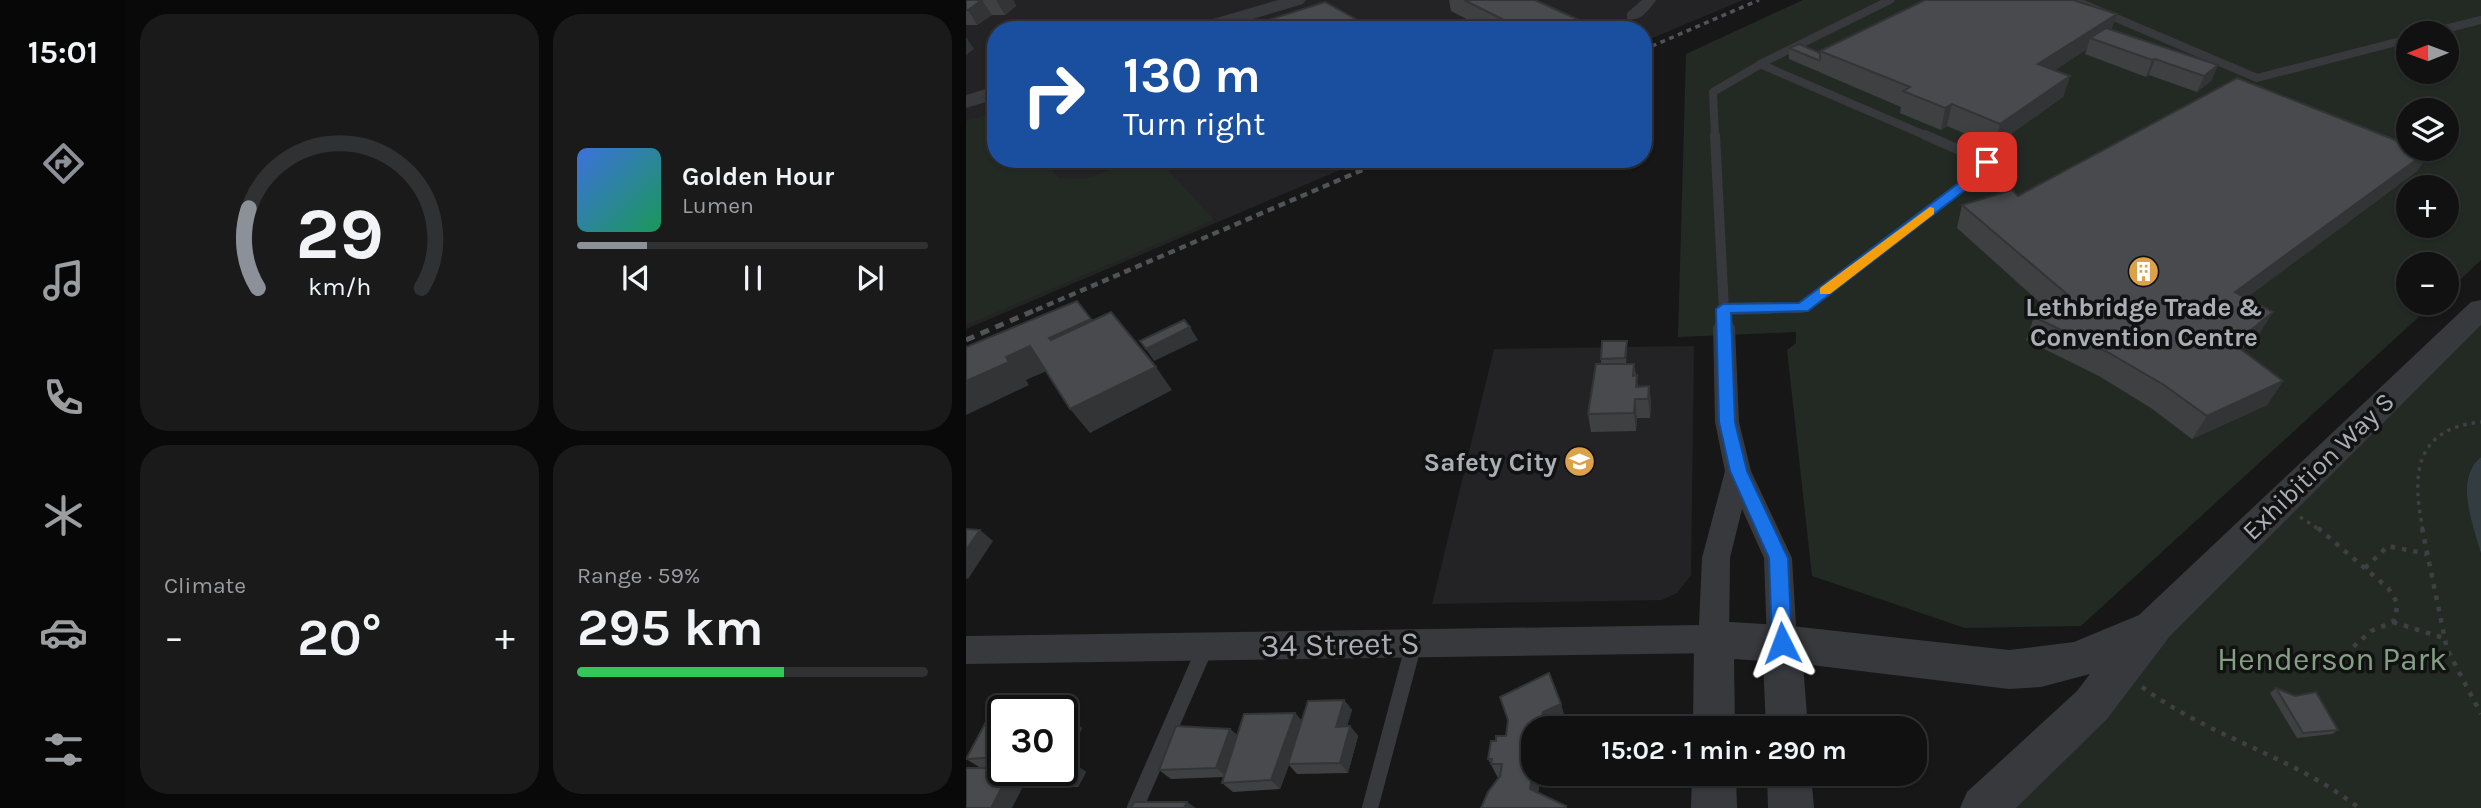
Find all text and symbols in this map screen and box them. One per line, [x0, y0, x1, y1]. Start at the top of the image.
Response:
north arrow [2396, 21, 2459, 84]
map controls [2396, 21, 2459, 315]
text: 15:01 [28, 34, 98, 71]
text: 130 m [1123, 47, 1261, 104]
icon: right [1008, 49, 1099, 140]
button: layers [2396, 98, 2459, 161]
text: Turn right [1123, 106, 1265, 143]
pin [1957, 132, 2017, 192]
icon: directions [39, 139, 88, 188]
icon: arrive [1968, 143, 2006, 181]
text: Golden Hour [682, 161, 834, 192]
button: + [2396, 175, 2459, 238]
text: 29 [295, 192, 384, 277]
text: Lumen [682, 192, 754, 219]
button: − [2396, 252, 2459, 315]
building icon: Lethbridge Trade & Convention Centre [2127, 255, 2161, 289]
icon: music [39, 256, 88, 305]
icon: previous [617, 259, 655, 297]
icon: pause [734, 259, 772, 297]
icon: next [851, 259, 889, 297]
text: km/h [308, 272, 371, 301]
place label: Lethbridge Trade & Convention Centre [2025, 292, 2263, 353]
icon: phone [39, 373, 88, 422]
street label: Exhibition Way S [2236, 386, 2401, 547]
school or university icon: Safety City [1563, 445, 1597, 479]
place label: Safety City [1424, 447, 1557, 478]
icon: climate [39, 491, 88, 540]
text: Range · 59% [577, 562, 700, 589]
text: Climate [164, 572, 246, 599]
text: 295 km [577, 597, 764, 658]
position arrow [1745, 606, 1819, 680]
text: 20° [297, 607, 382, 668]
icon: car [39, 608, 88, 657]
text: − [164, 615, 184, 660]
text: + [495, 615, 515, 660]
street label: 34 Street S [1260, 625, 1420, 664]
park label: Henderson Park [2217, 641, 2447, 678]
speed limit sign: 30 [987, 695, 1078, 786]
icon: filters [39, 725, 88, 774]
text: 15:02 · 1 min · 290 m [1601, 735, 1847, 766]

